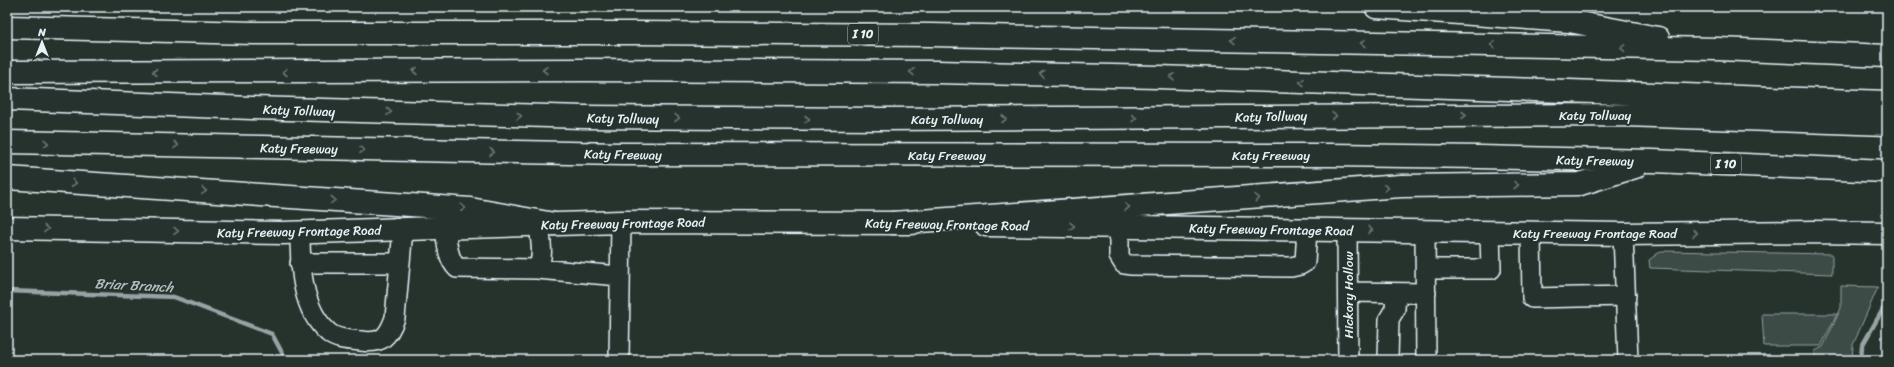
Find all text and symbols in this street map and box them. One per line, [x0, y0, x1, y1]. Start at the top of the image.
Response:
north arrow [22, 22, 62, 62]
text: N [37, 23, 46, 42]
road number: I 10 [848, 24, 878, 44]
one-way arrow [1230, 36, 1236, 44]
one-way arrow [1360, 39, 1366, 47]
one-way arrow [1490, 41, 1496, 49]
one-way arrow [1620, 43, 1626, 52]
one-way arrow [542, 66, 548, 74]
one-way arrow [412, 67, 418, 75]
one-way arrow [152, 68, 158, 76]
one-way arrow [282, 68, 288, 76]
one-way arrow [909, 68, 915, 76]
one-way arrow [1039, 70, 1045, 79]
one-way arrow [1169, 73, 1175, 82]
one-way arrow [1299, 78, 1305, 86]
street label: Katy Tollway [263, 98, 336, 123]
street label: Katy Tollway [1235, 104, 1308, 129]
street label: Katy Tollway [1559, 104, 1631, 127]
street label: Katy Tollway [587, 106, 660, 131]
one-way arrow [386, 108, 392, 117]
street label: Katy Tollway [911, 108, 983, 131]
one-way arrow [516, 111, 522, 120]
one-way arrow [1461, 111, 1467, 119]
one-way arrow [1331, 112, 1337, 120]
one-way arrow [674, 114, 680, 122]
one-way arrow [1131, 114, 1137, 122]
one-way arrow [804, 115, 810, 123]
one-way arrow [1001, 115, 1007, 123]
street label: Katy Freeway [260, 136, 338, 161]
one-way arrow [43, 139, 49, 147]
one-way arrow [173, 141, 179, 150]
street label: Katy Freeway [584, 142, 662, 167]
street label: Katy Freeway [908, 144, 986, 167]
street label: Katy Freeway [1232, 144, 1310, 167]
one-way arrow [359, 146, 365, 154]
one-way arrow [489, 148, 495, 156]
street label: Katy Freeway [1556, 148, 1634, 173]
road number: I 10 [1711, 154, 1741, 174]
one-way arrow [71, 178, 77, 187]
one-way arrow [1513, 181, 1519, 189]
one-way arrow [1383, 184, 1389, 193]
one-way arrow [201, 187, 207, 196]
one-way arrow [1254, 193, 1260, 202]
one-way arrow [330, 195, 336, 204]
one-way arrow [1124, 203, 1130, 211]
one-way arrow [460, 204, 466, 212]
street label: Katy Freeway Frontage Road [541, 211, 706, 236]
street label: Katy Freeway Frontage Road [865, 212, 1030, 237]
street label: Katy Freeway Frontage Road [1189, 217, 1354, 242]
street label: Katy Freeway Frontage Road [217, 219, 382, 244]
one-way arrow [1069, 222, 1075, 230]
street label: Katy Freeway Frontage Road [1513, 222, 1678, 245]
one-way arrow [43, 225, 49, 233]
one-way arrow [1367, 226, 1373, 234]
one-way arrow [173, 227, 179, 236]
one-way arrow [1693, 229, 1699, 237]
street label: Hickory Hollow [1337, 251, 1360, 338]
water label: Briar Branch [94, 271, 175, 300]

